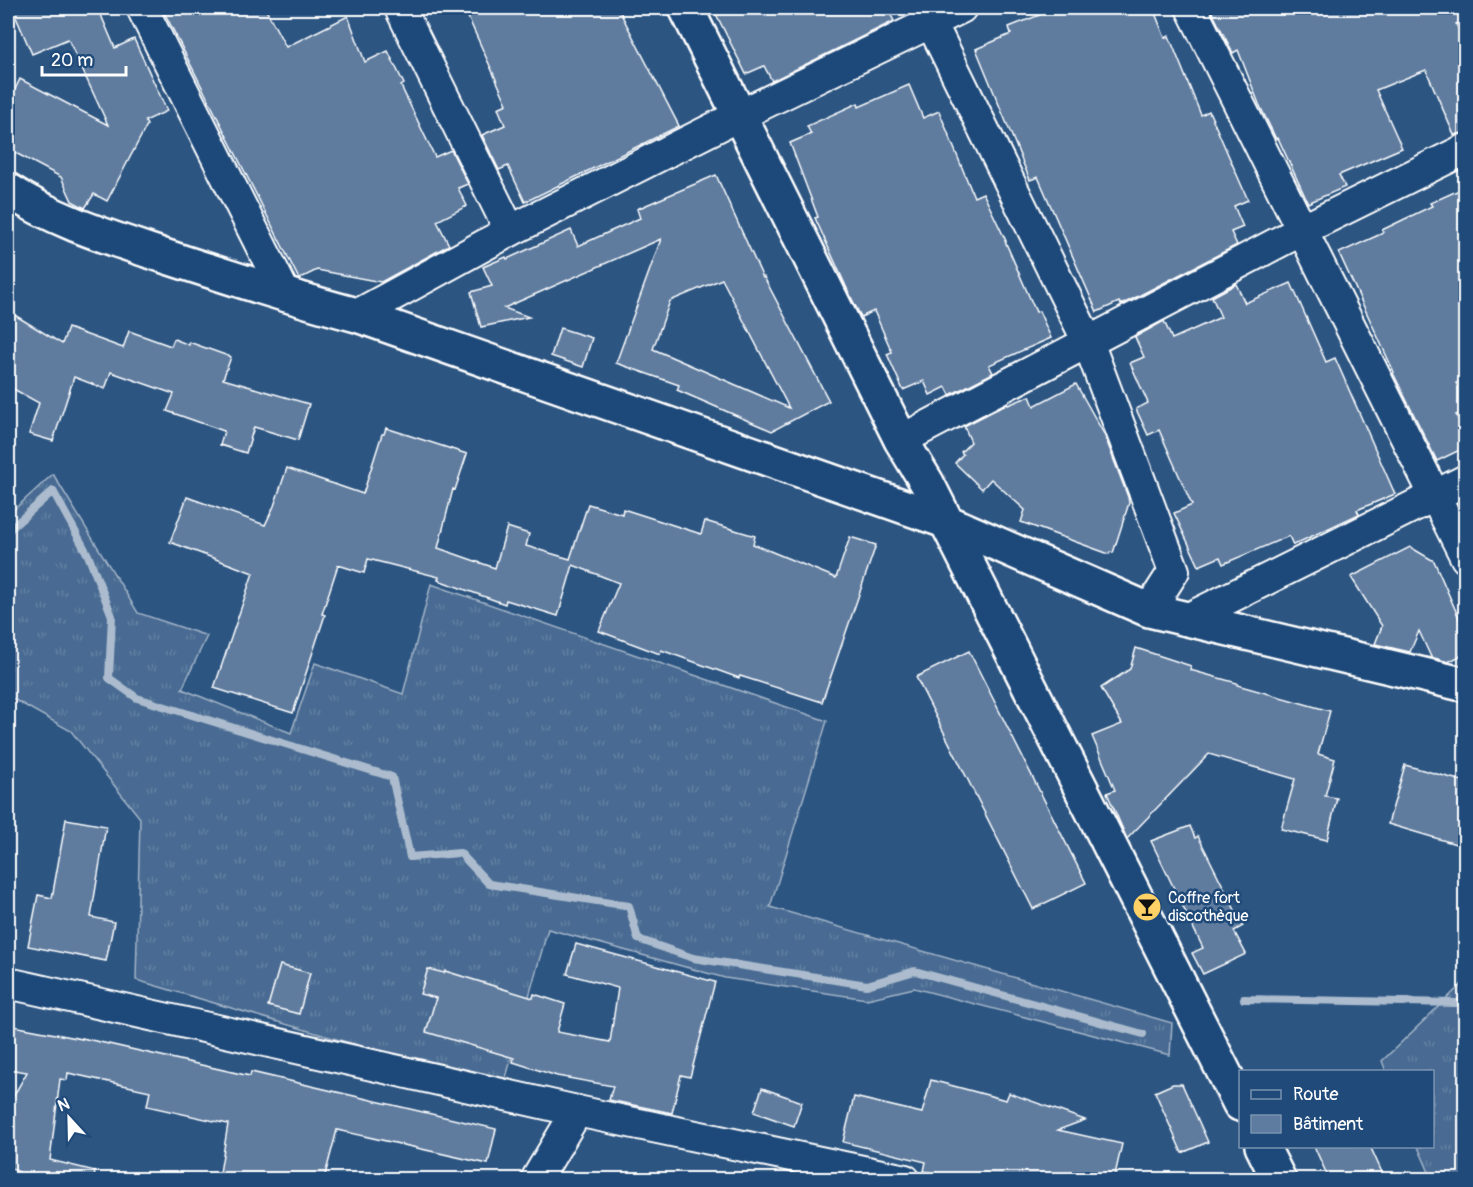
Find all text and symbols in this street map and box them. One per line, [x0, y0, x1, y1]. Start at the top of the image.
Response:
scale bar [42, 39, 126, 77]
text: 20 m [51, 49, 93, 72]
place label: Coffre fort discothèque [1168, 888, 1249, 926]
bar icon: Coffre fort discothèque [1131, 891, 1163, 923]
legend [1239, 1070, 1434, 1148]
text: Route [1293, 1083, 1338, 1106]
north arrow [39, 1088, 99, 1148]
text: N [55, 1094, 73, 1116]
text: Bâtiment [1293, 1113, 1364, 1136]

